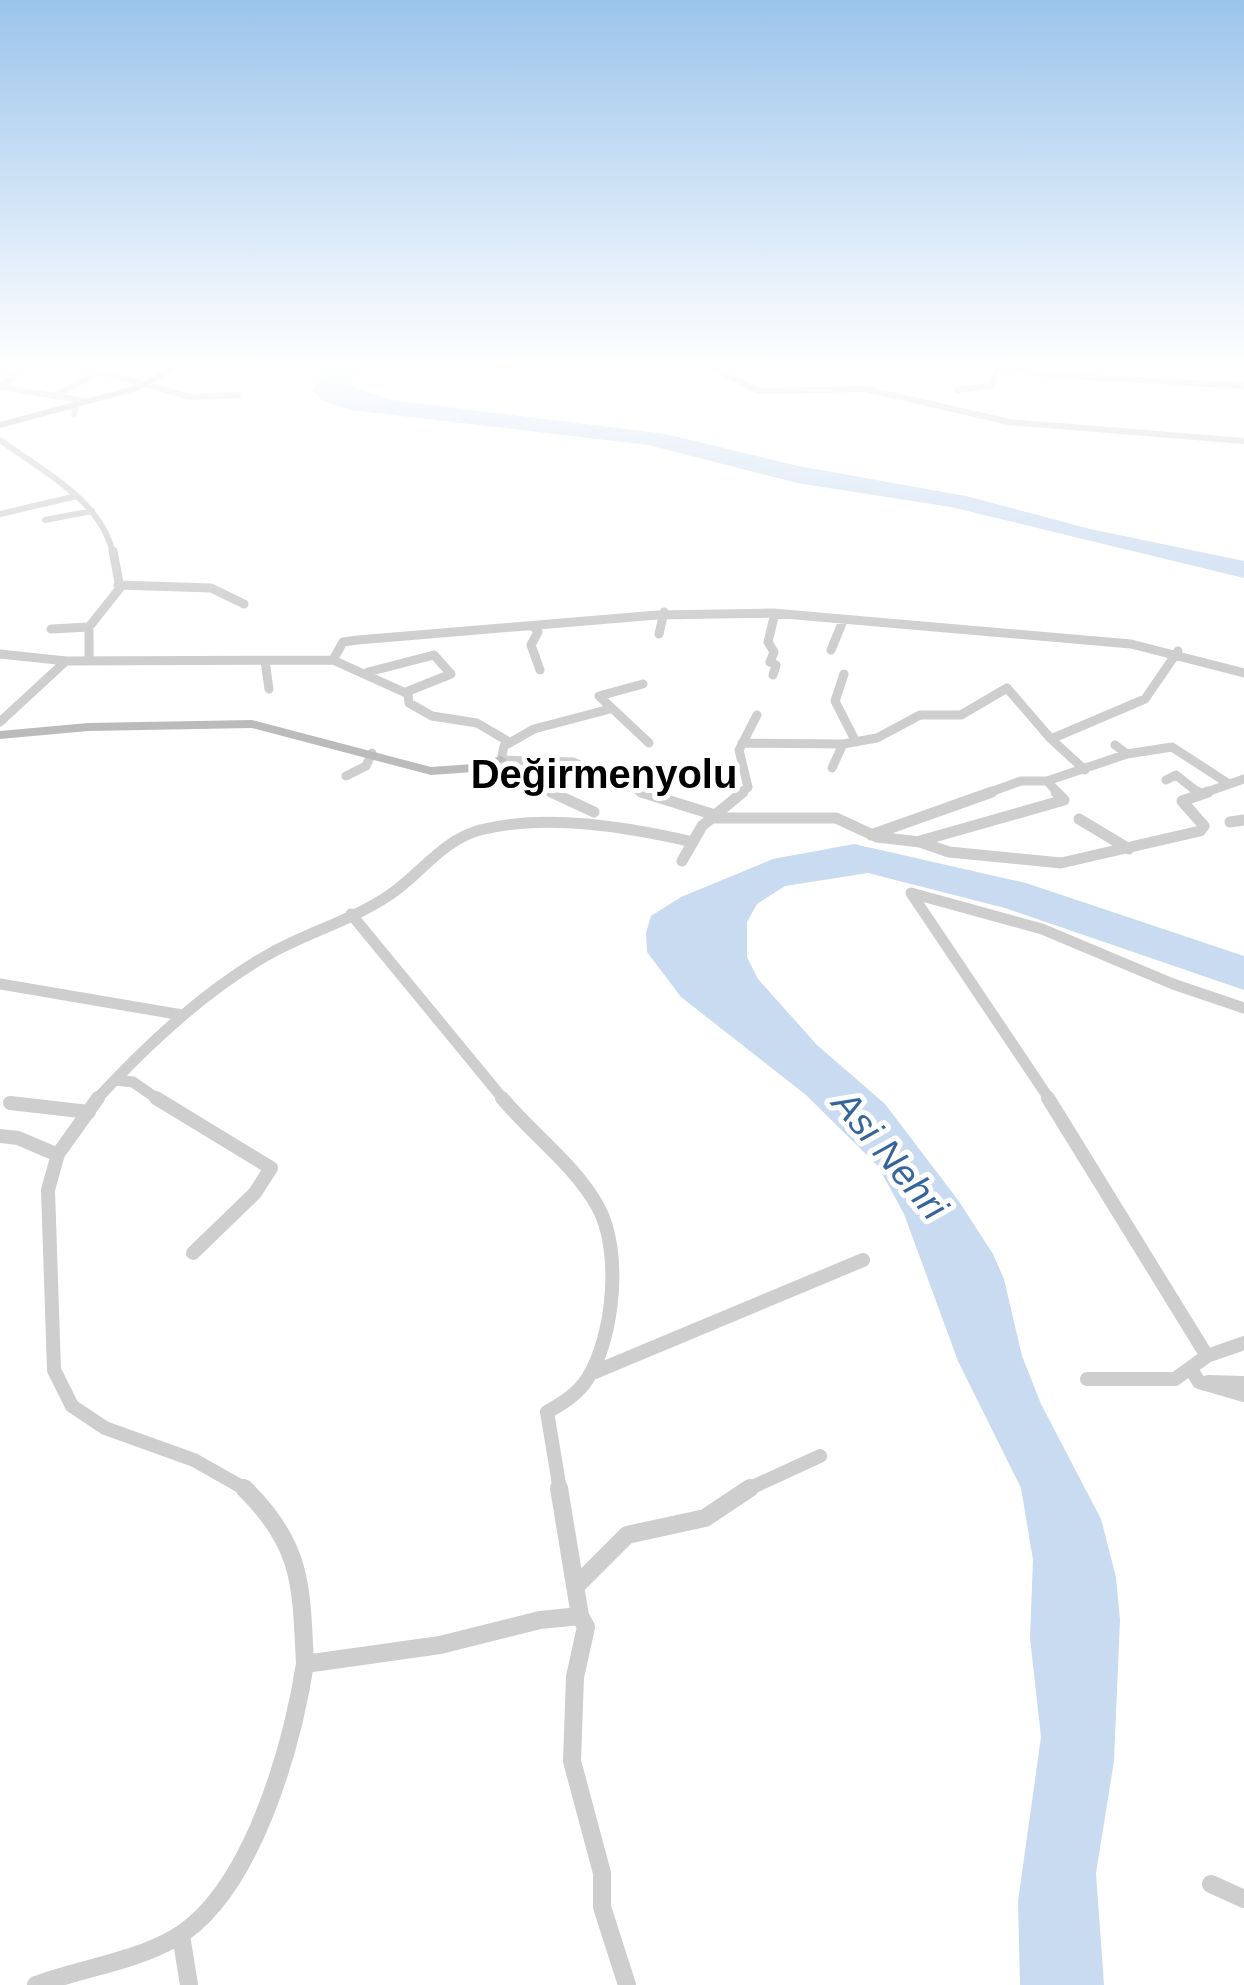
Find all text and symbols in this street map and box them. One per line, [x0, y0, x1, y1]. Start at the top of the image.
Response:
district label: Değirmenyolu [471, 752, 737, 796]
water label: Asi Nehri [823, 1081, 957, 1229]

